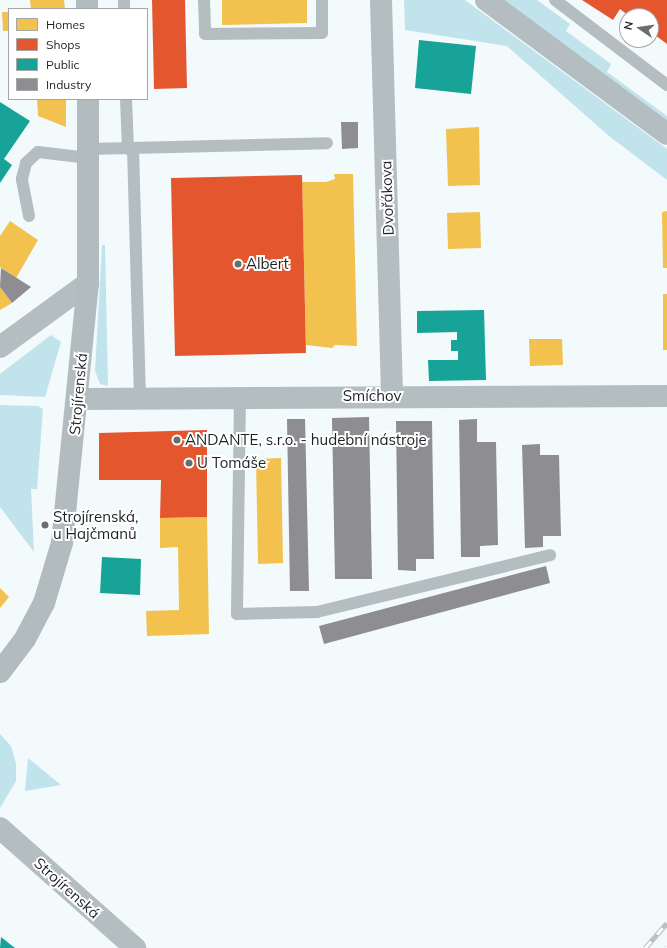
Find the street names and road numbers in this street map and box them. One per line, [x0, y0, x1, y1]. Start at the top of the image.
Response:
street label: Dvořákova [377, 160, 397, 236]
street label: Strojírenská [65, 352, 91, 436]
street label: Smíchov [343, 387, 401, 405]
street label: Strojírenská [30, 854, 104, 922]

